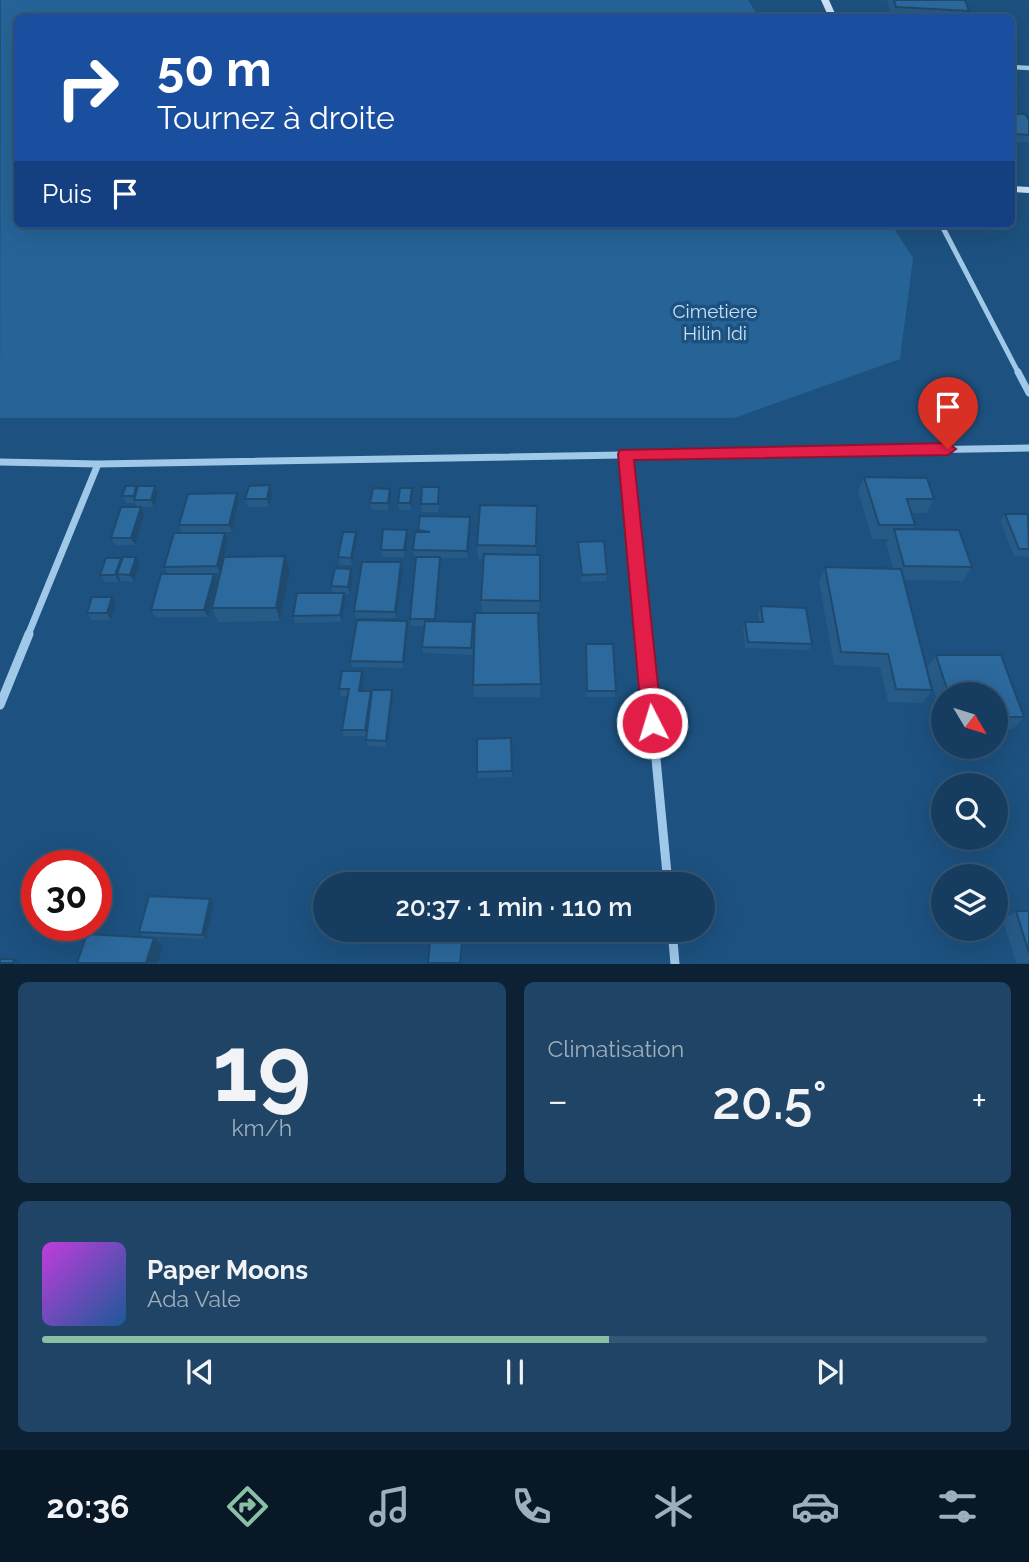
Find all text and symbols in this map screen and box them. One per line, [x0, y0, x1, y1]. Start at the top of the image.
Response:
text: 50 m [157, 40, 272, 97]
icon: right [42, 42, 133, 133]
text: Tournez à droite [157, 99, 395, 136]
icon: arrive [106, 175, 144, 213]
text: Puis [42, 179, 92, 209]
park label: Cimetiere Hilin Idi [673, 300, 757, 344]
pin [918, 377, 978, 449]
icon: arrive [929, 388, 967, 426]
north arrow [931, 682, 1008, 760]
map controls [931, 682, 1008, 941]
position arrow [615, 686, 689, 760]
button: search [931, 773, 1008, 850]
speed limit sign: 30 [21, 850, 112, 941]
button: layers [931, 864, 1008, 941]
text: 20:37 · 1 min · 110 m [396, 892, 632, 922]
text: 19 [212, 1015, 311, 1122]
text: Climatisation [548, 1035, 684, 1062]
text: 20.5° [712, 1070, 827, 1131]
text: − [548, 1078, 568, 1123]
text: + [971, 1078, 987, 1123]
text: km/h [231, 1114, 292, 1141]
text: Paper Moons [147, 1255, 308, 1285]
text: Ada Vale [147, 1285, 241, 1312]
icon: previous [181, 1353, 219, 1391]
icon: pause [496, 1353, 534, 1391]
icon: next [811, 1353, 849, 1391]
icon: directions [223, 1482, 272, 1531]
icon: music [365, 1482, 414, 1531]
icon: phone [507, 1482, 556, 1531]
icon: climate [649, 1482, 698, 1531]
icon: car [791, 1482, 840, 1531]
icon: filters [933, 1482, 982, 1531]
text: 20:36 [47, 1488, 129, 1525]

